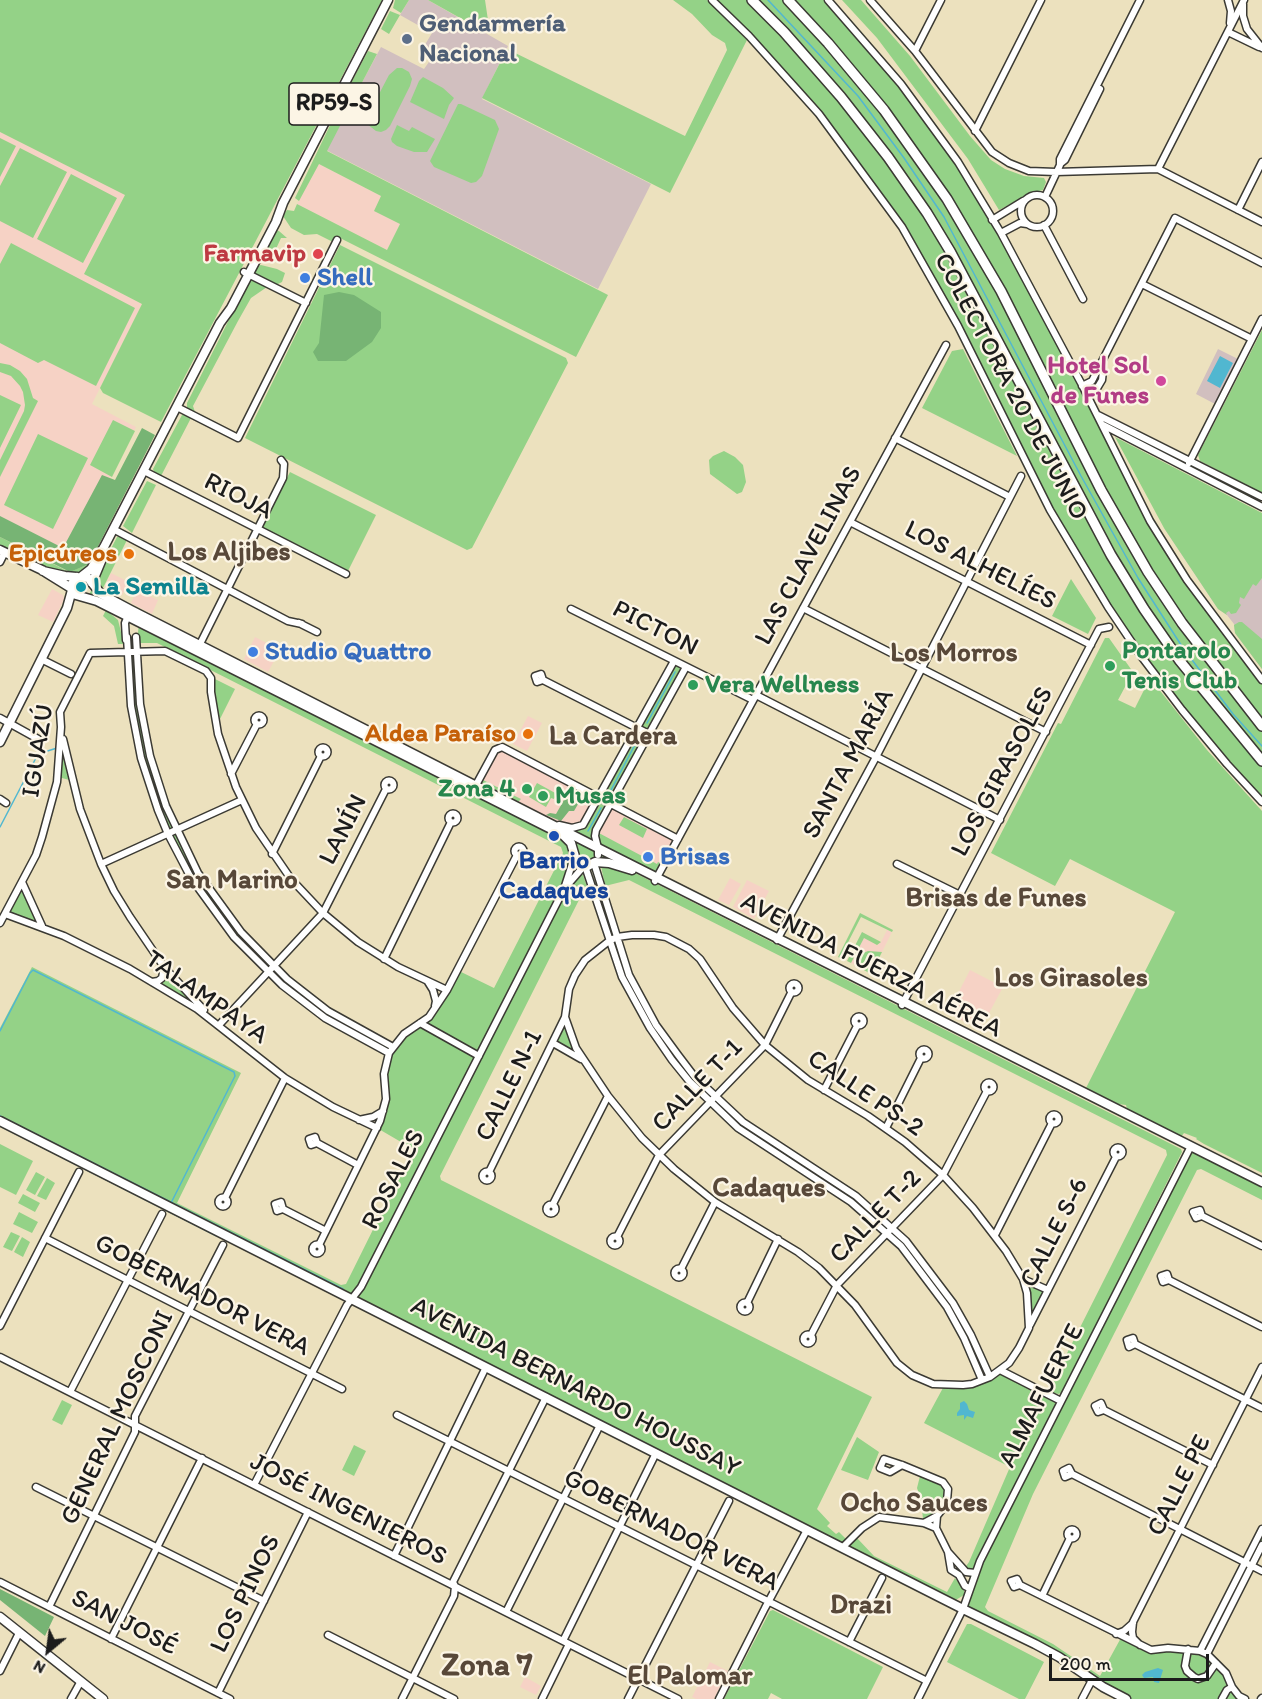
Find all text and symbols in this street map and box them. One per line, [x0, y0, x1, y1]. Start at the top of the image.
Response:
place label: Gendarmería Nacional [419, 8, 565, 70]
marker: Gendarmería Nacional [400, 32, 414, 46]
road number: RP59-S [289, 83, 379, 125]
place label: Farmavip [204, 238, 306, 270]
marker: Farmavip [311, 247, 325, 261]
street label: COLECTORA 20 DE JUNIO [926, 248, 1094, 526]
place label: Shell [317, 262, 373, 294]
marker: Shell [298, 271, 312, 285]
place label: Hotel Sol de Funes [1047, 350, 1149, 412]
marker: Hotel Sol de Funes [1154, 374, 1168, 388]
street label: LAS CLAVELINAS [749, 461, 869, 651]
street label: RIOJA [198, 467, 278, 527]
street label: LOS ALHELÍES [899, 514, 1061, 618]
district label: Los Aljibes [167, 537, 291, 569]
place label: Epicúreos [9, 538, 117, 570]
marker: Epicúreos [122, 547, 136, 561]
place label: La Semilla [93, 571, 209, 603]
marker: La Semilla [74, 580, 88, 594]
street label: PICTON [607, 594, 703, 664]
place label: Pontarolo Tenis Club [1122, 635, 1237, 696]
place label: Studio Quattro [265, 636, 431, 668]
district label: Los Morros [890, 638, 1018, 670]
marker: Studio Quattro [246, 645, 260, 659]
marker: Pontarolo Tenis Club [1103, 659, 1117, 673]
place label: Vera Wellness [705, 669, 859, 701]
marker: Vera Wellness [686, 678, 700, 692]
street label: LOS GIRASOLES [945, 682, 1061, 862]
street label: SANTA MARÍA [796, 684, 902, 844]
street label: IGUAZÚ [16, 702, 62, 800]
place label: Aldea Paraíso [365, 718, 516, 750]
district label: La Cardera [549, 721, 677, 753]
marker: Aldea Paraíso [521, 727, 535, 741]
place label: Zona 4 [438, 773, 515, 805]
place label: Musas [555, 780, 626, 812]
marker: Zona 4 [520, 782, 534, 796]
marker: Musas [536, 789, 550, 803]
street label: LANÍN [313, 790, 375, 870]
marker: Barrio Cadaques [547, 829, 561, 843]
place label: Brisas [660, 841, 730, 873]
place label: Barrio Cadaques [499, 845, 609, 906]
marker: Brisas [641, 850, 655, 864]
district label: San Marino [166, 865, 298, 897]
district label: Brisas de Funes [906, 883, 1086, 915]
street label: AVENIDA FUERZA AÉREA [735, 887, 1007, 1045]
street label: TALAMPAYA [139, 944, 273, 1052]
district label: Los Girasoles [994, 963, 1148, 995]
street label: CALLE N-1 [470, 1025, 550, 1147]
street label: CALLE T-1 [646, 1033, 750, 1139]
street label: CALLE PS-2 [801, 1044, 929, 1144]
street label: ROSALES [356, 1125, 432, 1235]
street label: CALLE T-2 [824, 1163, 928, 1271]
district label: Cadaques [712, 1173, 826, 1205]
street label: CALLE S-6 [1014, 1173, 1096, 1293]
street label: GOBERNADOR VERA [89, 1228, 315, 1364]
street label: AVENIDA BERNARDO HOUSSAY [405, 1291, 745, 1485]
street label: GENERAL MOSCONI [55, 1306, 181, 1530]
street label: ALMAFUERTE [992, 1319, 1092, 1473]
street label: CALLE PE [1141, 1430, 1219, 1542]
street label: JOSÉ INGENIEROS [244, 1447, 452, 1573]
street label: GOBERNADOR VERA [558, 1463, 784, 1599]
district label: Ocho Sauces [840, 1488, 988, 1520]
street label: LOS PINOS [204, 1530, 288, 1658]
street label: SAN JOSÉ [66, 1583, 182, 1663]
district label: Drazi [830, 1590, 892, 1622]
north arrow [18, 1621, 78, 1681]
scale bar [1052, 1642, 1212, 1680]
district label: Zona 7 [441, 1648, 533, 1686]
text: 200 m [1060, 1653, 1111, 1675]
text: N [30, 1656, 48, 1678]
district label: El Palomar [627, 1661, 753, 1693]

